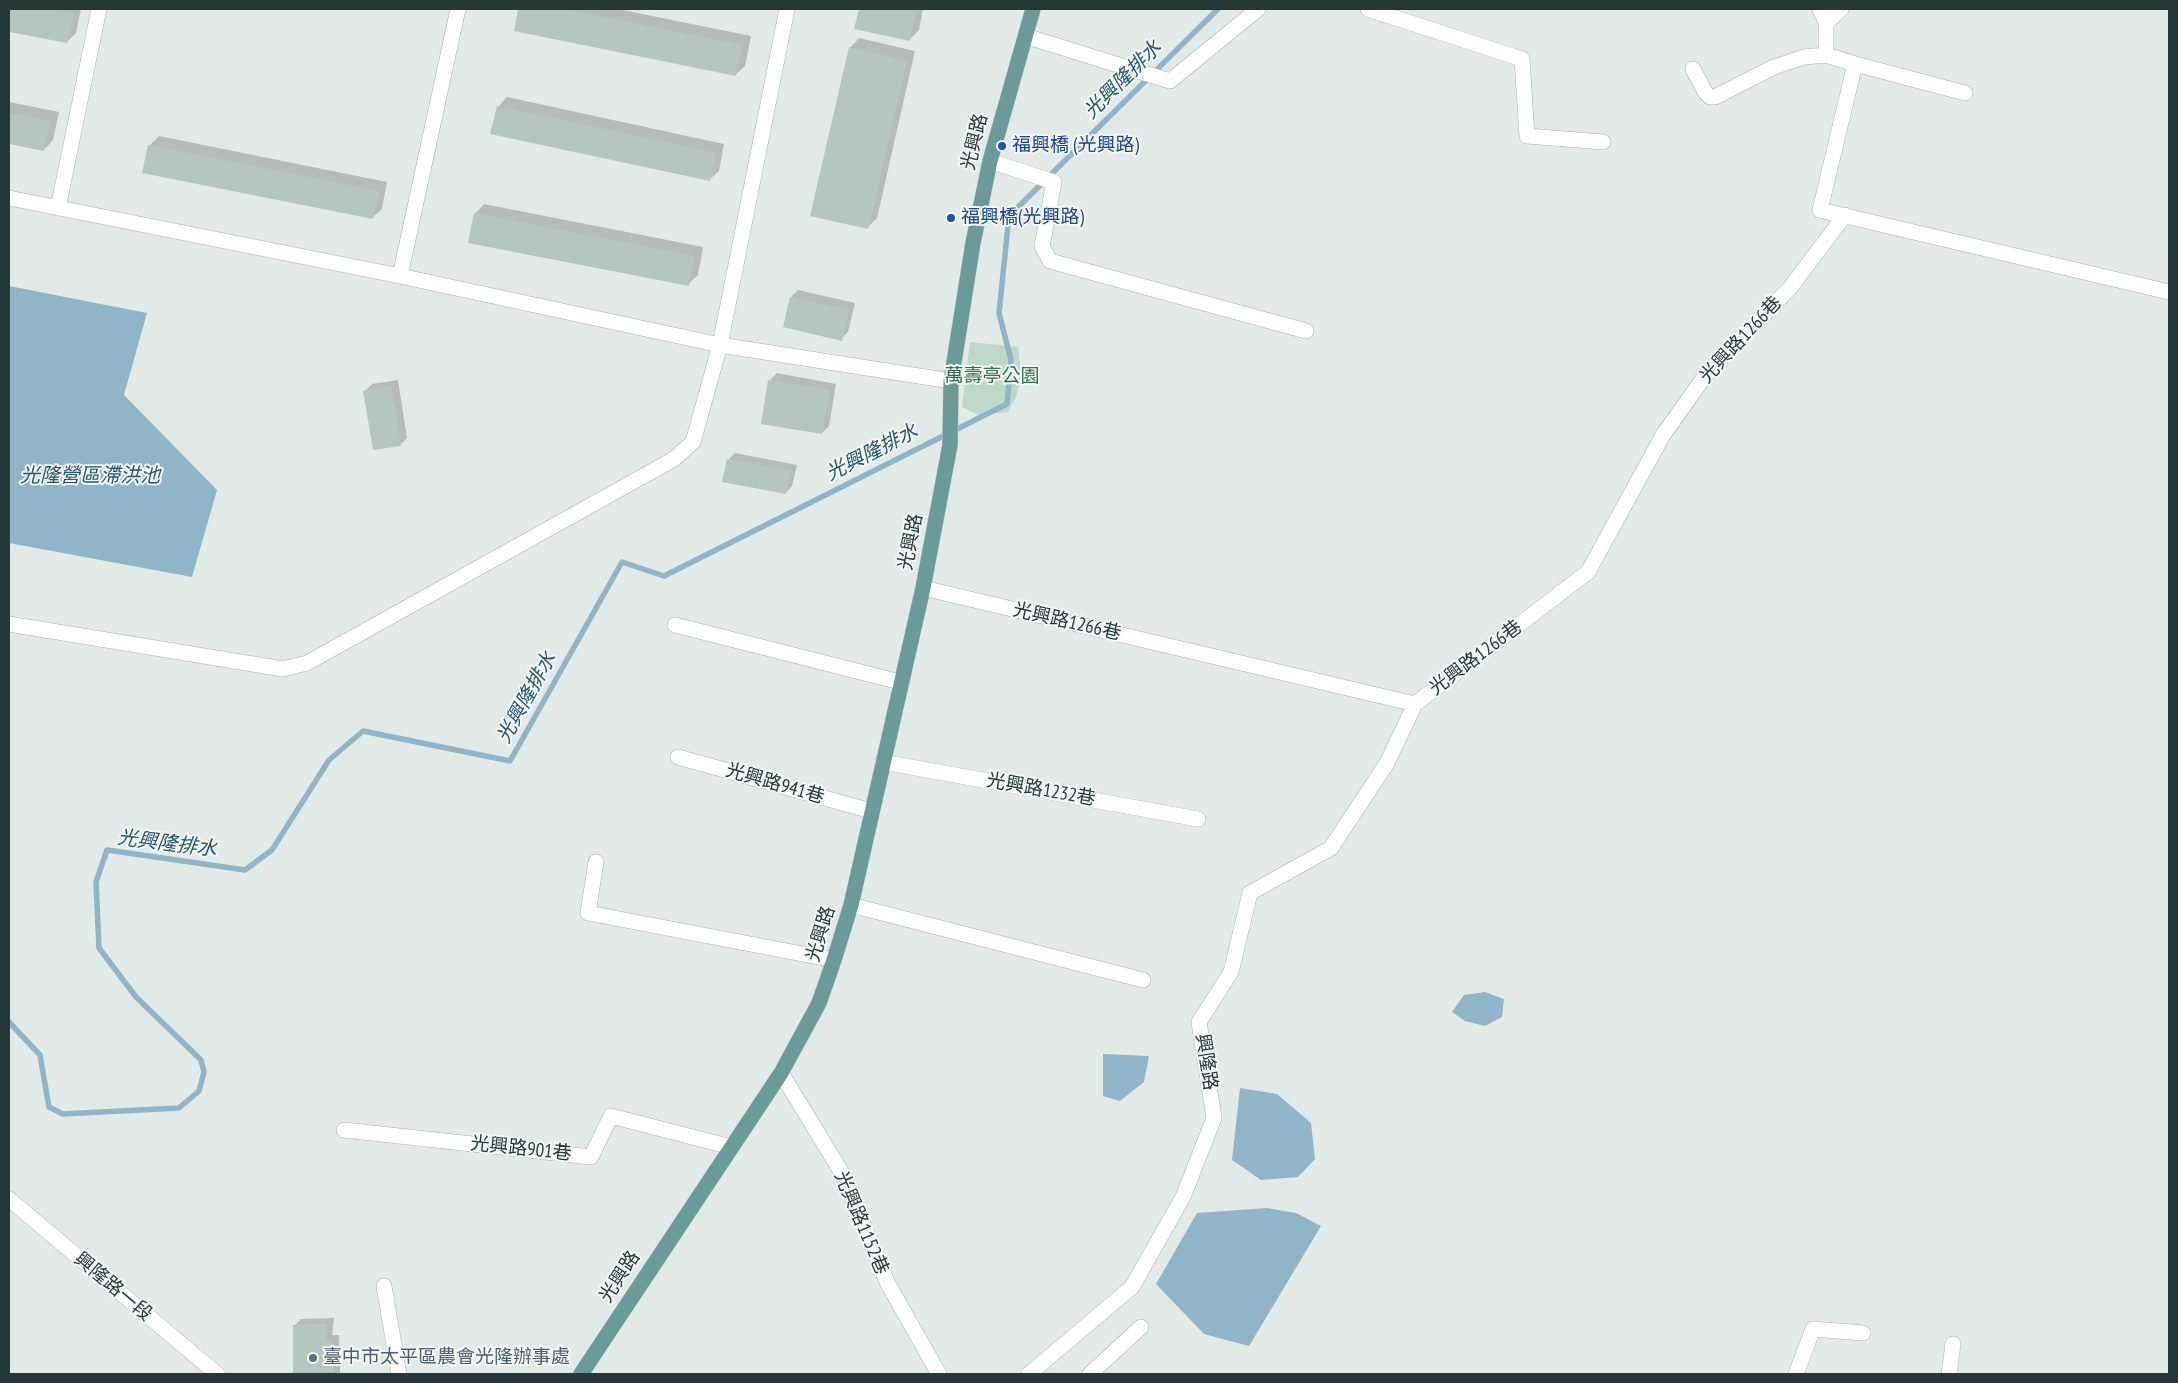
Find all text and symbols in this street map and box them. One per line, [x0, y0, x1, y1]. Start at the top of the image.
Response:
water label: 光興隆排水 [1079, 36, 1167, 124]
street label: 光興路 [957, 112, 993, 172]
place label: 福興橋 (光興路) [1012, 135, 1139, 157]
marker: 福興橋 (光興路) [996, 140, 1008, 152]
place label: 福興橋(光興路) [961, 207, 1084, 229]
marker: 福興橋(光興路) [945, 212, 957, 224]
street label: 光興路1266巷 [1695, 292, 1787, 388]
park label: 萬壽亭公園 [945, 366, 1039, 388]
water label: 光興隆排水 [822, 420, 922, 486]
water label: 光隆營區滯洪池 [20, 464, 160, 488]
street label: 光興路 [894, 512, 928, 572]
street label: 光興路1266巷 [1011, 598, 1123, 646]
street label: 光興路1266巷 [1425, 616, 1527, 700]
water label: 光興隆排水 [492, 648, 562, 748]
street label: 光興路941巷 [723, 759, 827, 809]
street label: 光興路1232巷 [985, 769, 1097, 811]
water label: 光興隆排水 [116, 826, 218, 862]
street label: 光興路 [802, 903, 840, 965]
street label: 興隆路 [1190, 1032, 1222, 1092]
street label: 光興路901巷 [469, 1132, 573, 1166]
street label: 光興路1152巷 [829, 1168, 893, 1278]
street label: 光興路 [595, 1247, 645, 1307]
street label: 興隆路一段 [69, 1248, 157, 1326]
place label: 臺中市太平區農會光隆辦事處 [323, 1347, 570, 1369]
marker: 臺中市太平區農會光隆辦事處 [307, 1352, 319, 1364]

